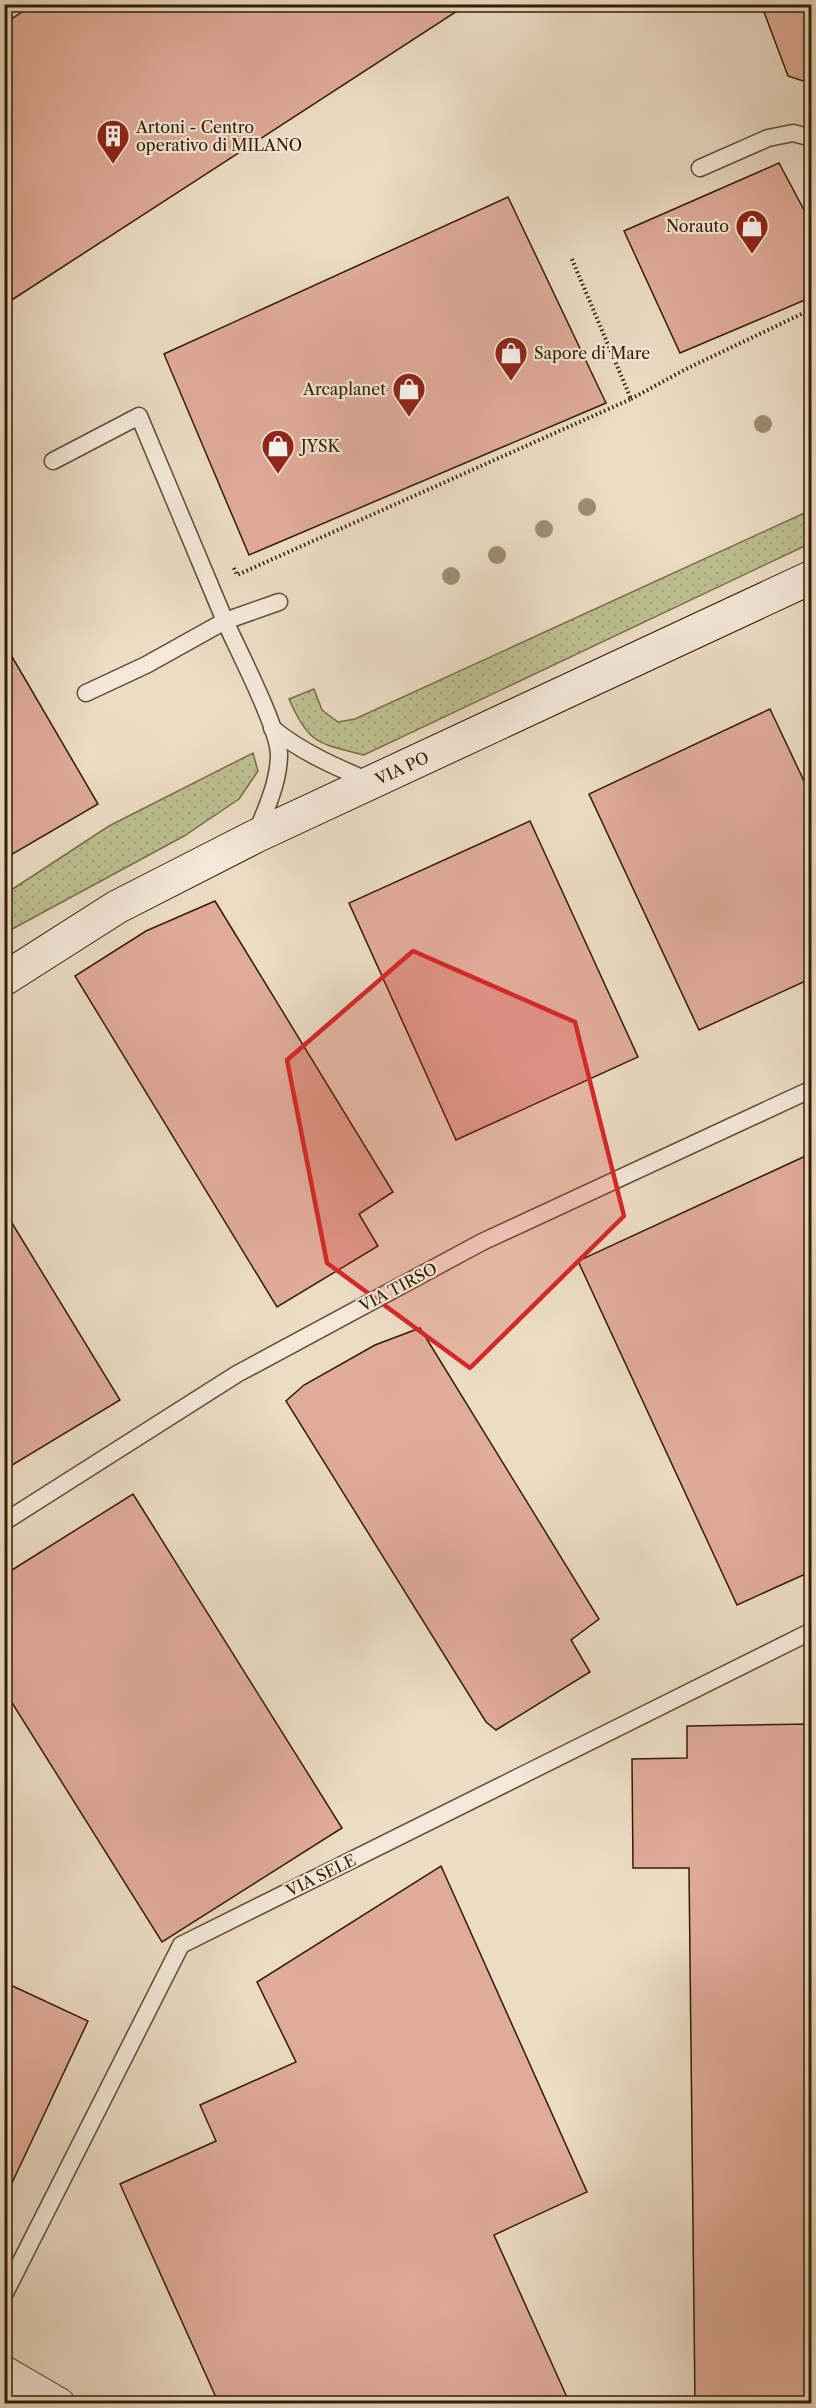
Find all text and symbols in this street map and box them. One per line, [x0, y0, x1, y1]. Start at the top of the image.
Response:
place label: Artoni - Centro operativo di MILANO [135, 117, 302, 155]
building icon: Artoni - Centro operativo di MILANO [95, 118, 131, 165]
shop icon: Norauto [734, 208, 770, 255]
place label: Norauto [666, 216, 729, 236]
shop icon: Sapore di Mare [493, 335, 529, 382]
place label: Sapore di Mare [534, 343, 650, 363]
shop icon: Arcaplanet [391, 371, 427, 418]
place label: Arcaplanet [302, 379, 386, 399]
shop icon: JYSK [260, 428, 296, 475]
place label: JYSK [298, 436, 340, 456]
street label: VIA PO [371, 747, 432, 790]
street label: VIA TIRSO [355, 1258, 440, 1316]
street label: VIA SELE [282, 1850, 359, 1901]

